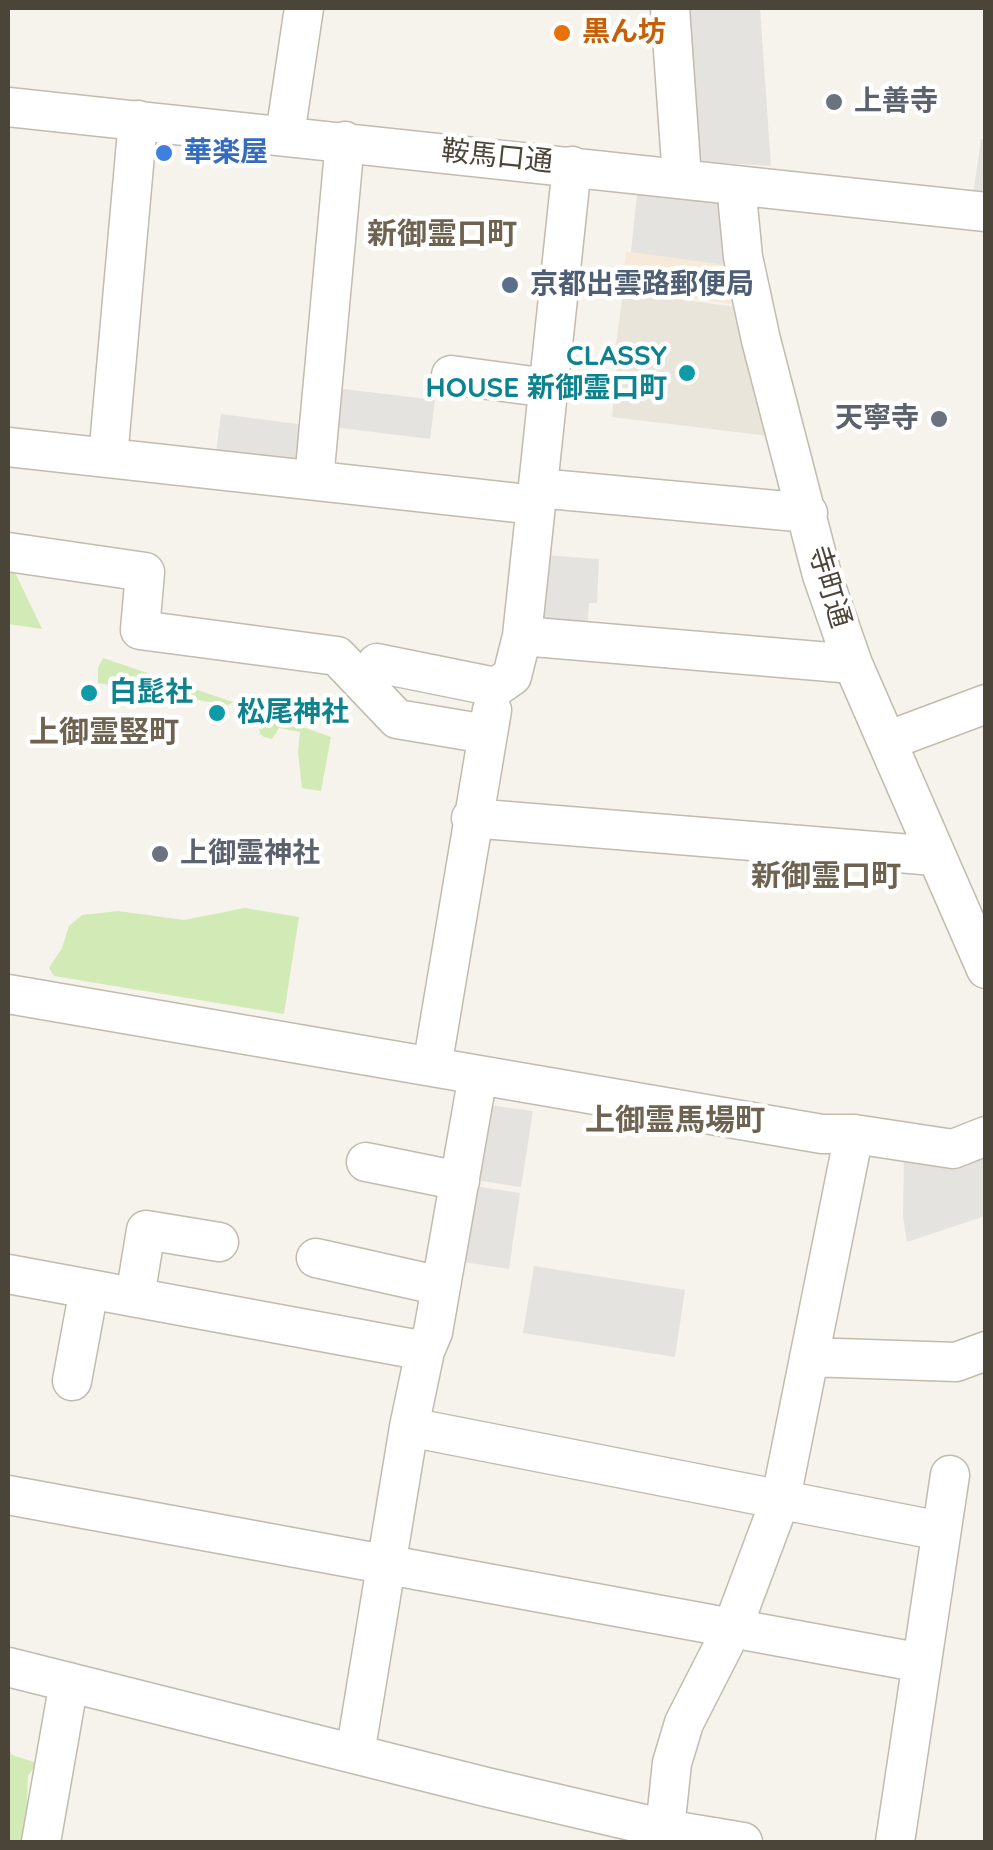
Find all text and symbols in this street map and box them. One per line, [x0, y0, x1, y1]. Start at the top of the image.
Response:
place label: 黒ん坊 [582, 16, 666, 50]
marker: 黒ん坊 [551, 22, 573, 44]
place label: 上善寺 [854, 85, 938, 119]
marker: 上善寺 [823, 91, 845, 113]
street label: 鞍馬口通 [440, 134, 554, 180]
place label: 華楽屋 [184, 136, 268, 170]
marker: 華楽屋 [153, 142, 175, 164]
district label: 新御霊口町 [367, 217, 517, 253]
place label: 京都出雲路郵便局 [530, 268, 754, 302]
marker: 京都出雲路郵便局 [499, 274, 521, 296]
place label: CLASSY HOUSE 新御霊口町 [426, 340, 667, 406]
marker: CLASSY HOUSE 新御霊口町 [676, 362, 698, 384]
place label: 天寧寺 [835, 402, 919, 436]
marker: 天寧寺 [928, 408, 950, 430]
street label: 寺町通 [801, 542, 857, 632]
place label: 白髭社 [109, 676, 193, 710]
marker: 白髭社 [78, 682, 100, 704]
place label: 松尾神社 [237, 696, 349, 730]
marker: 松尾神社 [206, 702, 228, 724]
district label: 上御霊竪町 [29, 715, 179, 751]
place label: 上御霊神社 [180, 837, 320, 871]
marker: 上御霊神社 [149, 843, 171, 865]
district label: 新御霊口町 [751, 859, 901, 895]
district label: 上御霊馬場町 [585, 1103, 765, 1139]

